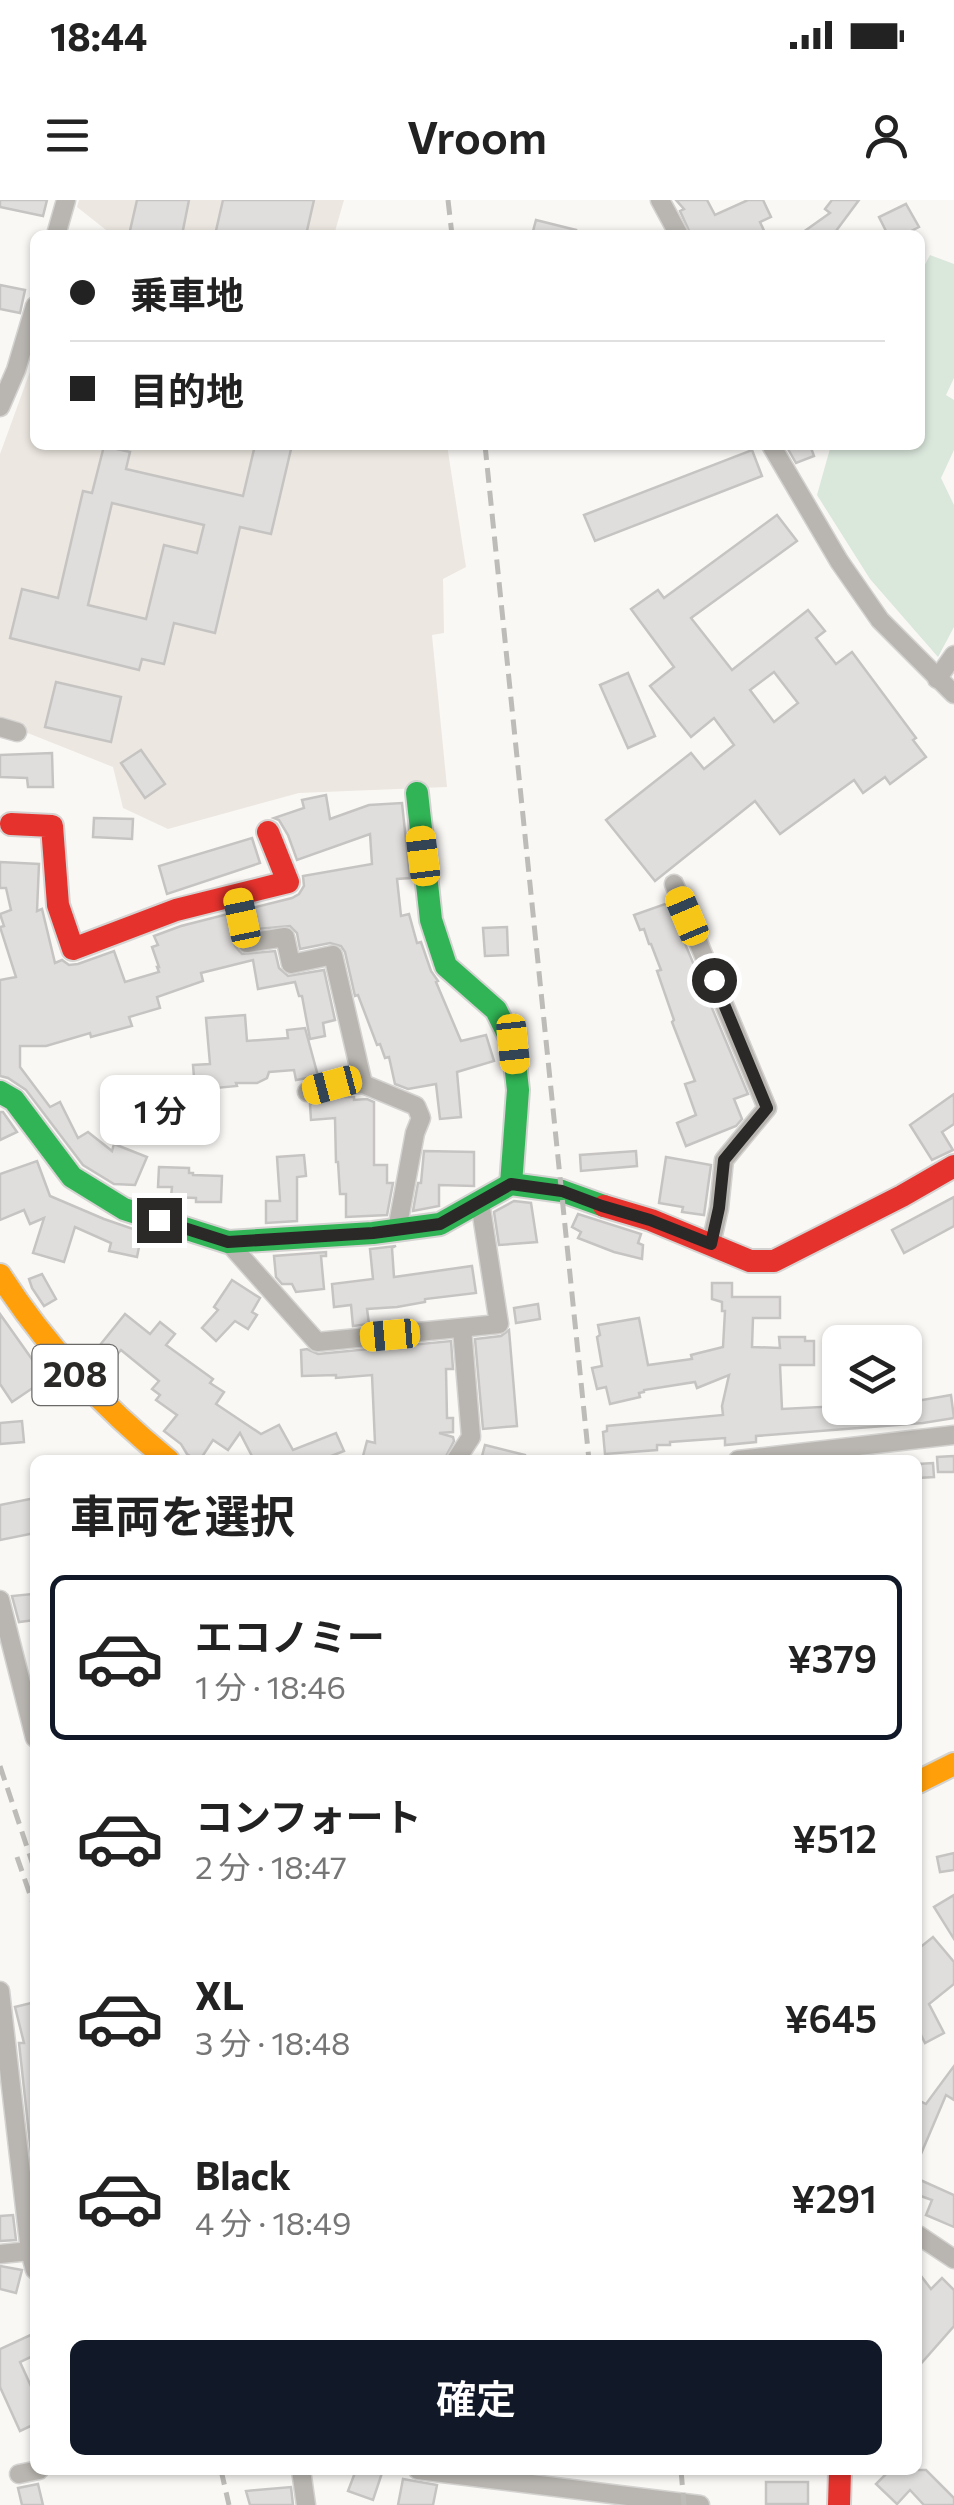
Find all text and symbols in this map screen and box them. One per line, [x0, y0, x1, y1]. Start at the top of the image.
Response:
text: 18:44 [50, 12, 147, 59]
icon: menu [40, 108, 95, 163]
text: Vroom [407, 108, 547, 163]
icon: person [859, 108, 914, 163]
text: 乗車地 [130, 270, 244, 317]
text: 目的地 [130, 366, 244, 413]
car [404, 824, 442, 888]
car [661, 883, 713, 949]
car [221, 886, 263, 950]
route start [692, 958, 737, 1003]
car [495, 1013, 531, 1075]
car [299, 1063, 365, 1107]
callout: 1 分 [99, 1075, 219, 1145]
text: 1 分 [134, 1090, 186, 1130]
route end [137, 1198, 182, 1243]
car [359, 1317, 421, 1353]
map controls [822, 1325, 922, 1425]
button: layers [822, 1325, 922, 1425]
road number: 208 [32, 1345, 118, 1405]
text: 車両を選択 [70, 1487, 295, 1542]
text: エコノミー [195, 1612, 385, 1659]
icon: car [75, 1613, 165, 1703]
text: ¥379 [787, 1634, 877, 1681]
text: 1 分 · 18:46 [195, 1666, 346, 1706]
text: コンフォート [195, 1792, 422, 1839]
icon: car [75, 1793, 165, 1883]
text: ¥512 [792, 1814, 877, 1861]
text: 2 分 · 18:47 [195, 1846, 347, 1886]
text: XL [195, 1971, 244, 2018]
icon: car [75, 1973, 165, 2063]
text: ¥645 [785, 1994, 877, 2041]
text: 3 分 · 18:48 [195, 2022, 350, 2062]
text: Black [195, 2151, 291, 2198]
icon: car [75, 2153, 165, 2243]
text: ¥291 [791, 2174, 877, 2221]
text: 4 分 · 18:49 [195, 2202, 351, 2242]
button: 確定 [70, 2340, 882, 2455]

